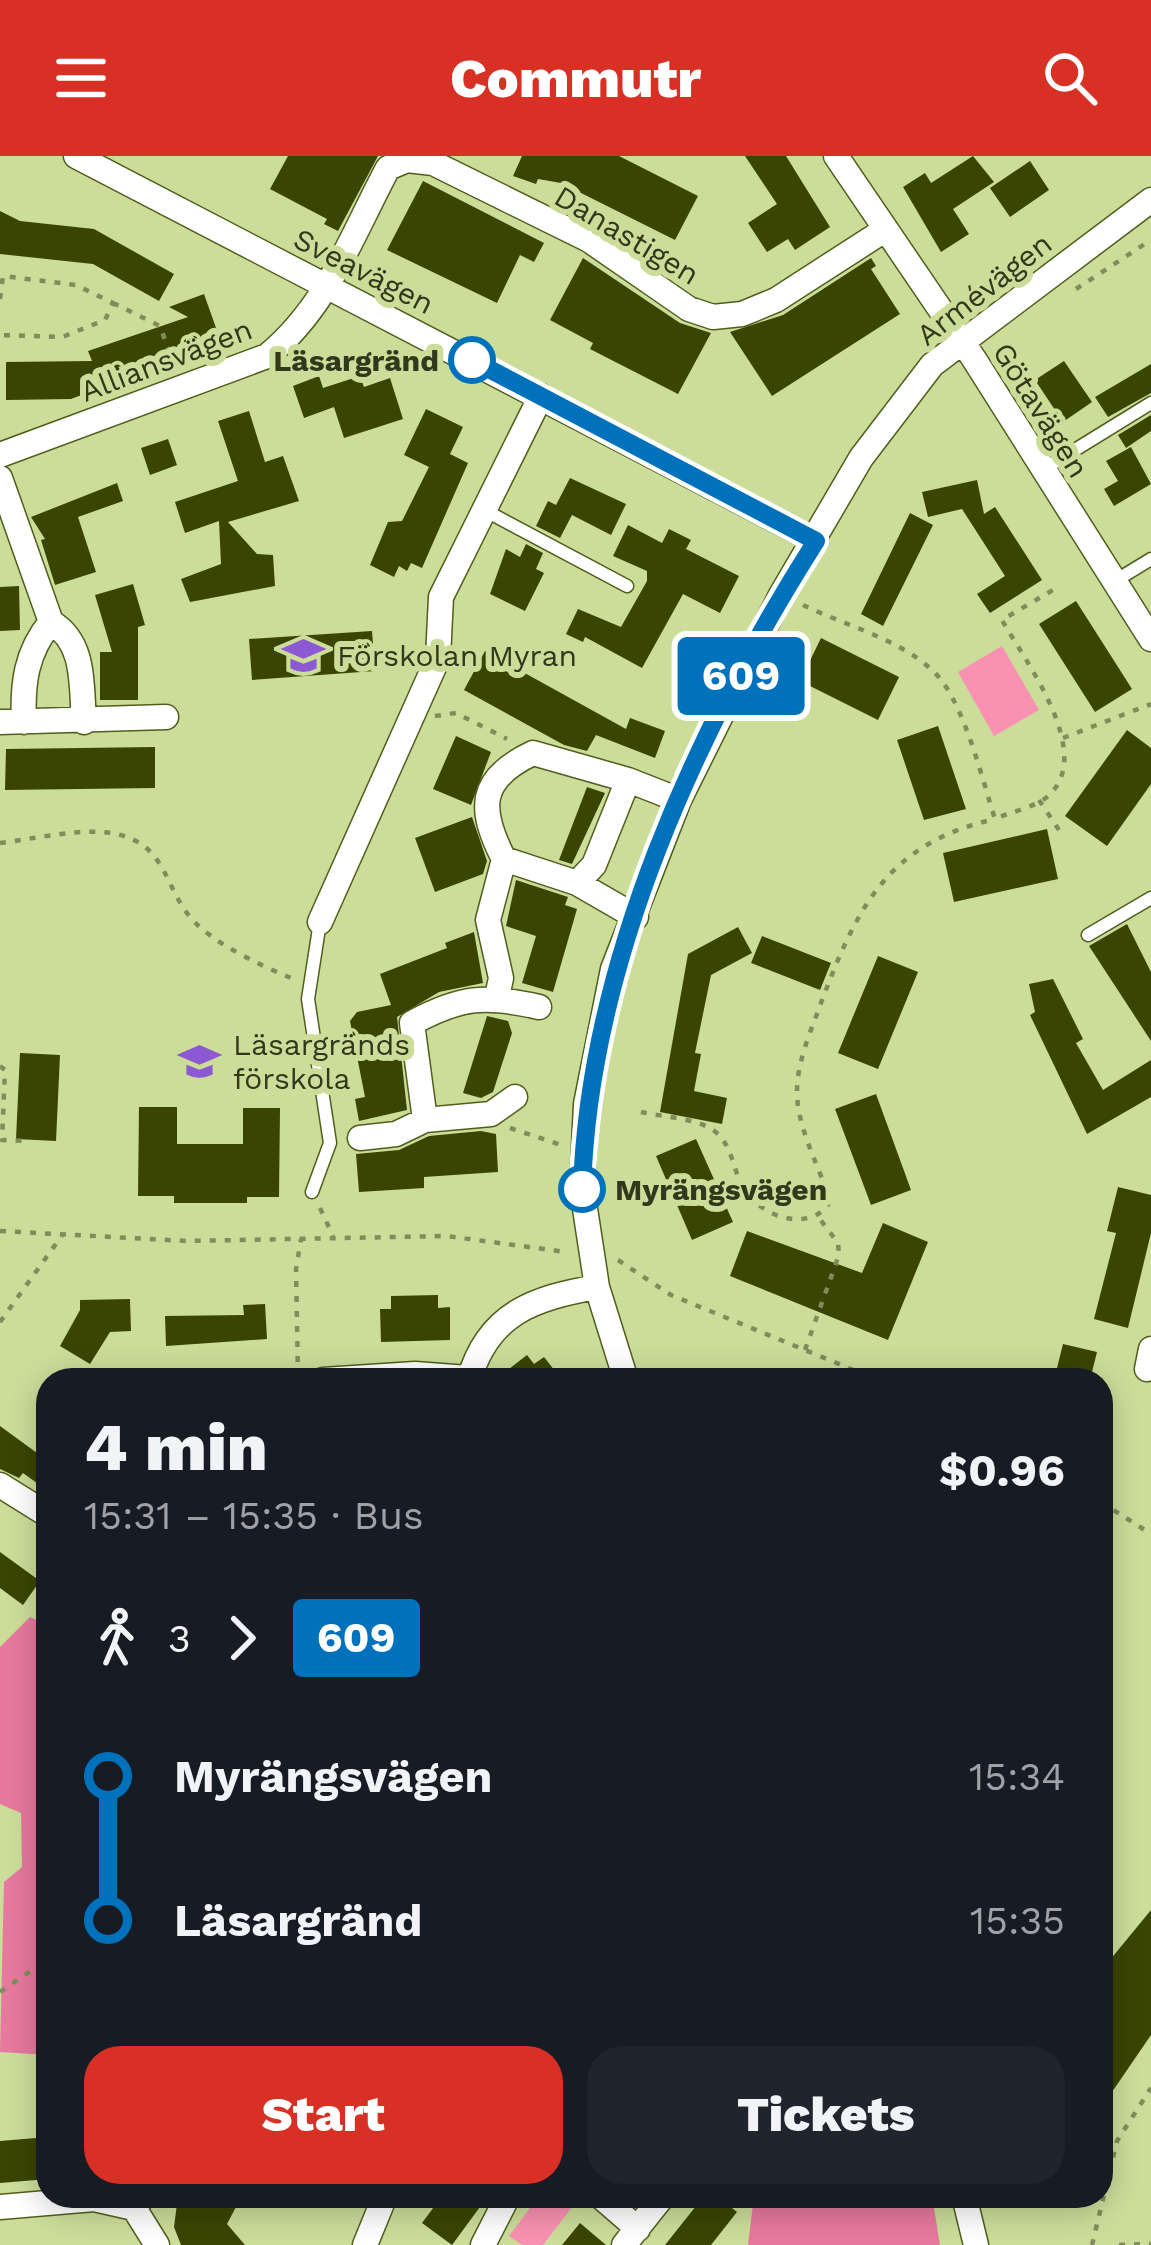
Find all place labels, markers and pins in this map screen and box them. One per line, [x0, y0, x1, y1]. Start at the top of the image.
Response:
marker: Läsargränd [450, 338, 494, 382]
place label: Läsargränd [273, 343, 439, 378]
school or university icon: Förskolan Myran [280, 632, 326, 678]
place label: Förskolan Myran [337, 638, 577, 673]
place label: Läsargränds förskola [233, 1027, 410, 1096]
school or university icon: Läsargränds förskola [176, 1038, 222, 1084]
marker: Myrängsvägen [560, 1167, 604, 1211]
place label: Myrängsvägen [615, 1172, 827, 1207]

